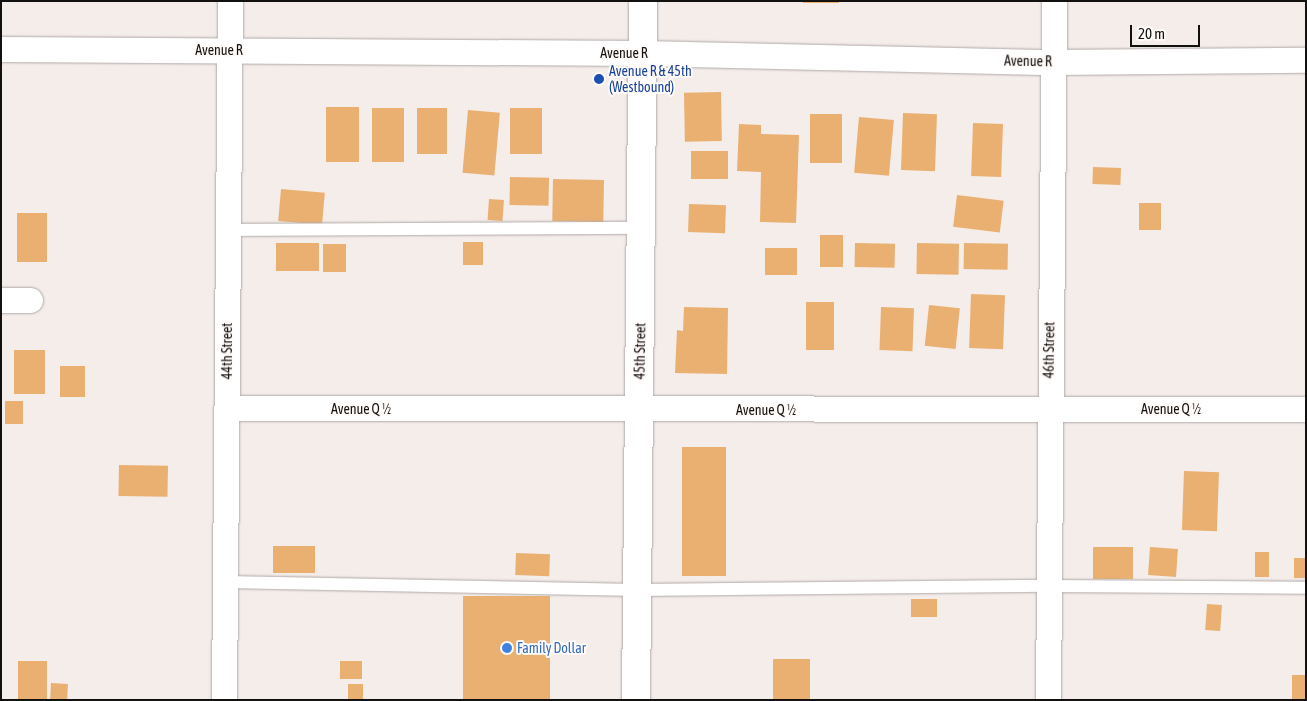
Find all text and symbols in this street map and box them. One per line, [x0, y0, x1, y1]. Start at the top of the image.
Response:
scale bar [1132, 15, 1202, 47]
text: 20 m [1138, 25, 1165, 42]
street label: Avenue R [195, 42, 243, 58]
street label: Avenue R [600, 45, 648, 61]
street label: Avenue R [1004, 52, 1052, 70]
place label: Avenue R & 45th (Westbound) [609, 63, 692, 95]
marker: Avenue R & 45th (Westbound) [593, 73, 605, 85]
street label: 46th Street [1040, 322, 1058, 378]
street label: 44th Street [219, 323, 235, 379]
street label: 45th Street [631, 323, 649, 379]
street label: Avenue Q ½ [331, 401, 391, 417]
street label: Avenue Q ½ [1141, 401, 1201, 417]
street label: Avenue Q ½ [736, 402, 796, 418]
place label: Family Dollar [517, 640, 586, 656]
marker: Family Dollar [501, 642, 513, 654]

